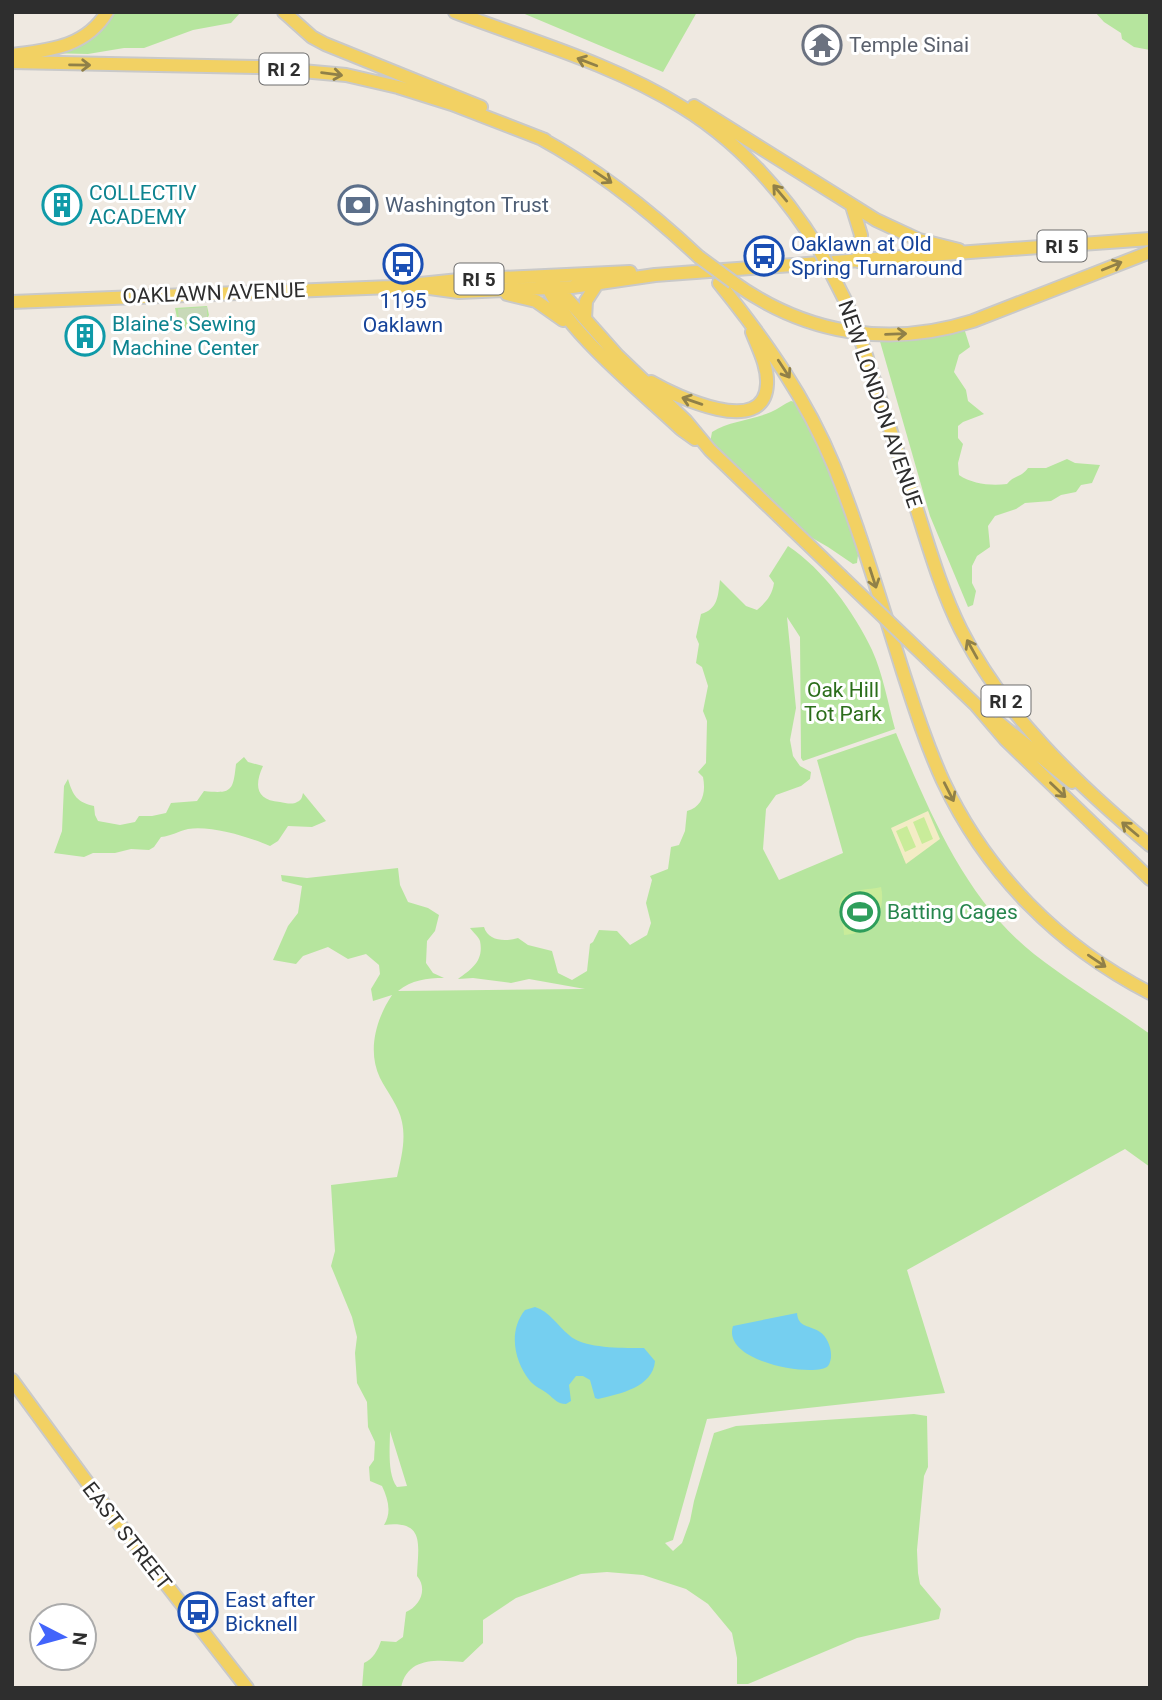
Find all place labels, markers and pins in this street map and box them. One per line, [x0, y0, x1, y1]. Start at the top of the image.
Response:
temple icon: Temple Sinai [801, 24, 843, 66]
place label: Temple Sinai [849, 33, 969, 57]
place label: COLLECTIV ACADEMY [89, 181, 197, 229]
building icon: COLLECTIV ACADEMY [41, 184, 83, 226]
bank icon: Washington Trust [337, 184, 379, 226]
place label: Washington Trust [385, 193, 549, 217]
place label: Oaklawn at Old Spring Turnaround [791, 232, 963, 280]
bus stop icon: Oaklawn at Old Spring Turnaround [743, 235, 785, 277]
bus stop icon: 1195 Oaklawn [382, 243, 424, 285]
place label: 1195 Oaklawn [363, 289, 443, 337]
place label: Blaine's Sewing Machine Center [112, 312, 259, 360]
building icon: Blaine's Sewing Machine Center [64, 315, 106, 357]
sports icon: Batting Cages [839, 891, 881, 933]
place label: Batting Cages [887, 900, 1018, 924]
place label: East after Bicknell [225, 1588, 315, 1636]
bus stop icon: East after Bicknell [177, 1591, 219, 1633]

